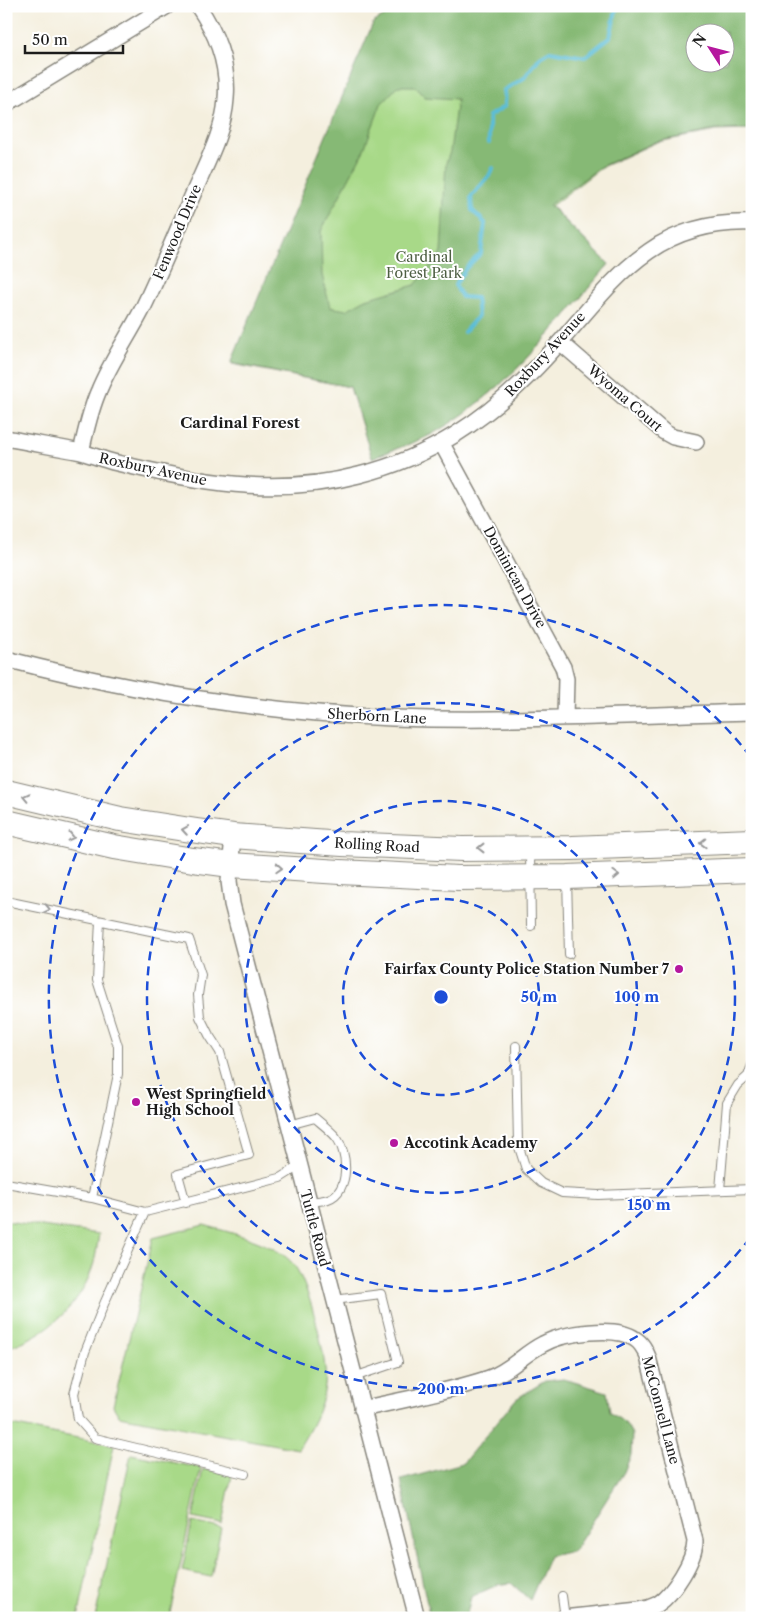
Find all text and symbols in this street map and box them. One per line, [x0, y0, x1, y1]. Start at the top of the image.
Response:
scale bar [25, 22, 122, 54]
north arrow [686, 22, 736, 72]
text: 50 m [32, 30, 68, 49]
text: N [689, 30, 710, 51]
street label: Fenwood Drive [149, 181, 205, 282]
park label: Cardinal Forest Park [386, 248, 463, 282]
street label: Roxbury Avenue [501, 308, 589, 400]
street label: Wyoma Court [583, 360, 666, 435]
district label: Cardinal Forest [180, 413, 300, 432]
street label: Roxbury Avenue [97, 449, 209, 489]
street label: Dominican Drive [480, 523, 551, 631]
street label: Sherborn Lane [327, 704, 427, 728]
one-way arrow [21, 792, 30, 803]
one-way arrow [181, 825, 189, 835]
one-way arrow [66, 831, 75, 842]
street label: Rolling Road [334, 834, 421, 856]
one-way arrow [699, 837, 707, 848]
one-way arrow [477, 843, 485, 854]
one-way arrow [276, 862, 284, 873]
one-way arrow [612, 869, 620, 880]
one-way arrow [42, 904, 51, 914]
place label: Fairfax County Police Station Number 7 [384, 960, 670, 978]
marker: Fairfax County Police Station Number 7 [673, 963, 685, 975]
text: 50 m [521, 987, 557, 1006]
text: 100 m [615, 987, 659, 1006]
centre of rings [432, 988, 450, 1006]
place label: West Springfield High School [145, 1085, 267, 1119]
marker: West Springfield High School [130, 1096, 142, 1108]
place label: Accotink Academy [403, 1134, 538, 1152]
marker: Accotink Academy [388, 1137, 400, 1149]
street label: Tuttle Road [296, 1188, 334, 1269]
text: 150 m [627, 1195, 671, 1214]
street label: McConnell Lane [638, 1354, 684, 1466]
text: 200 m [418, 1379, 464, 1398]

